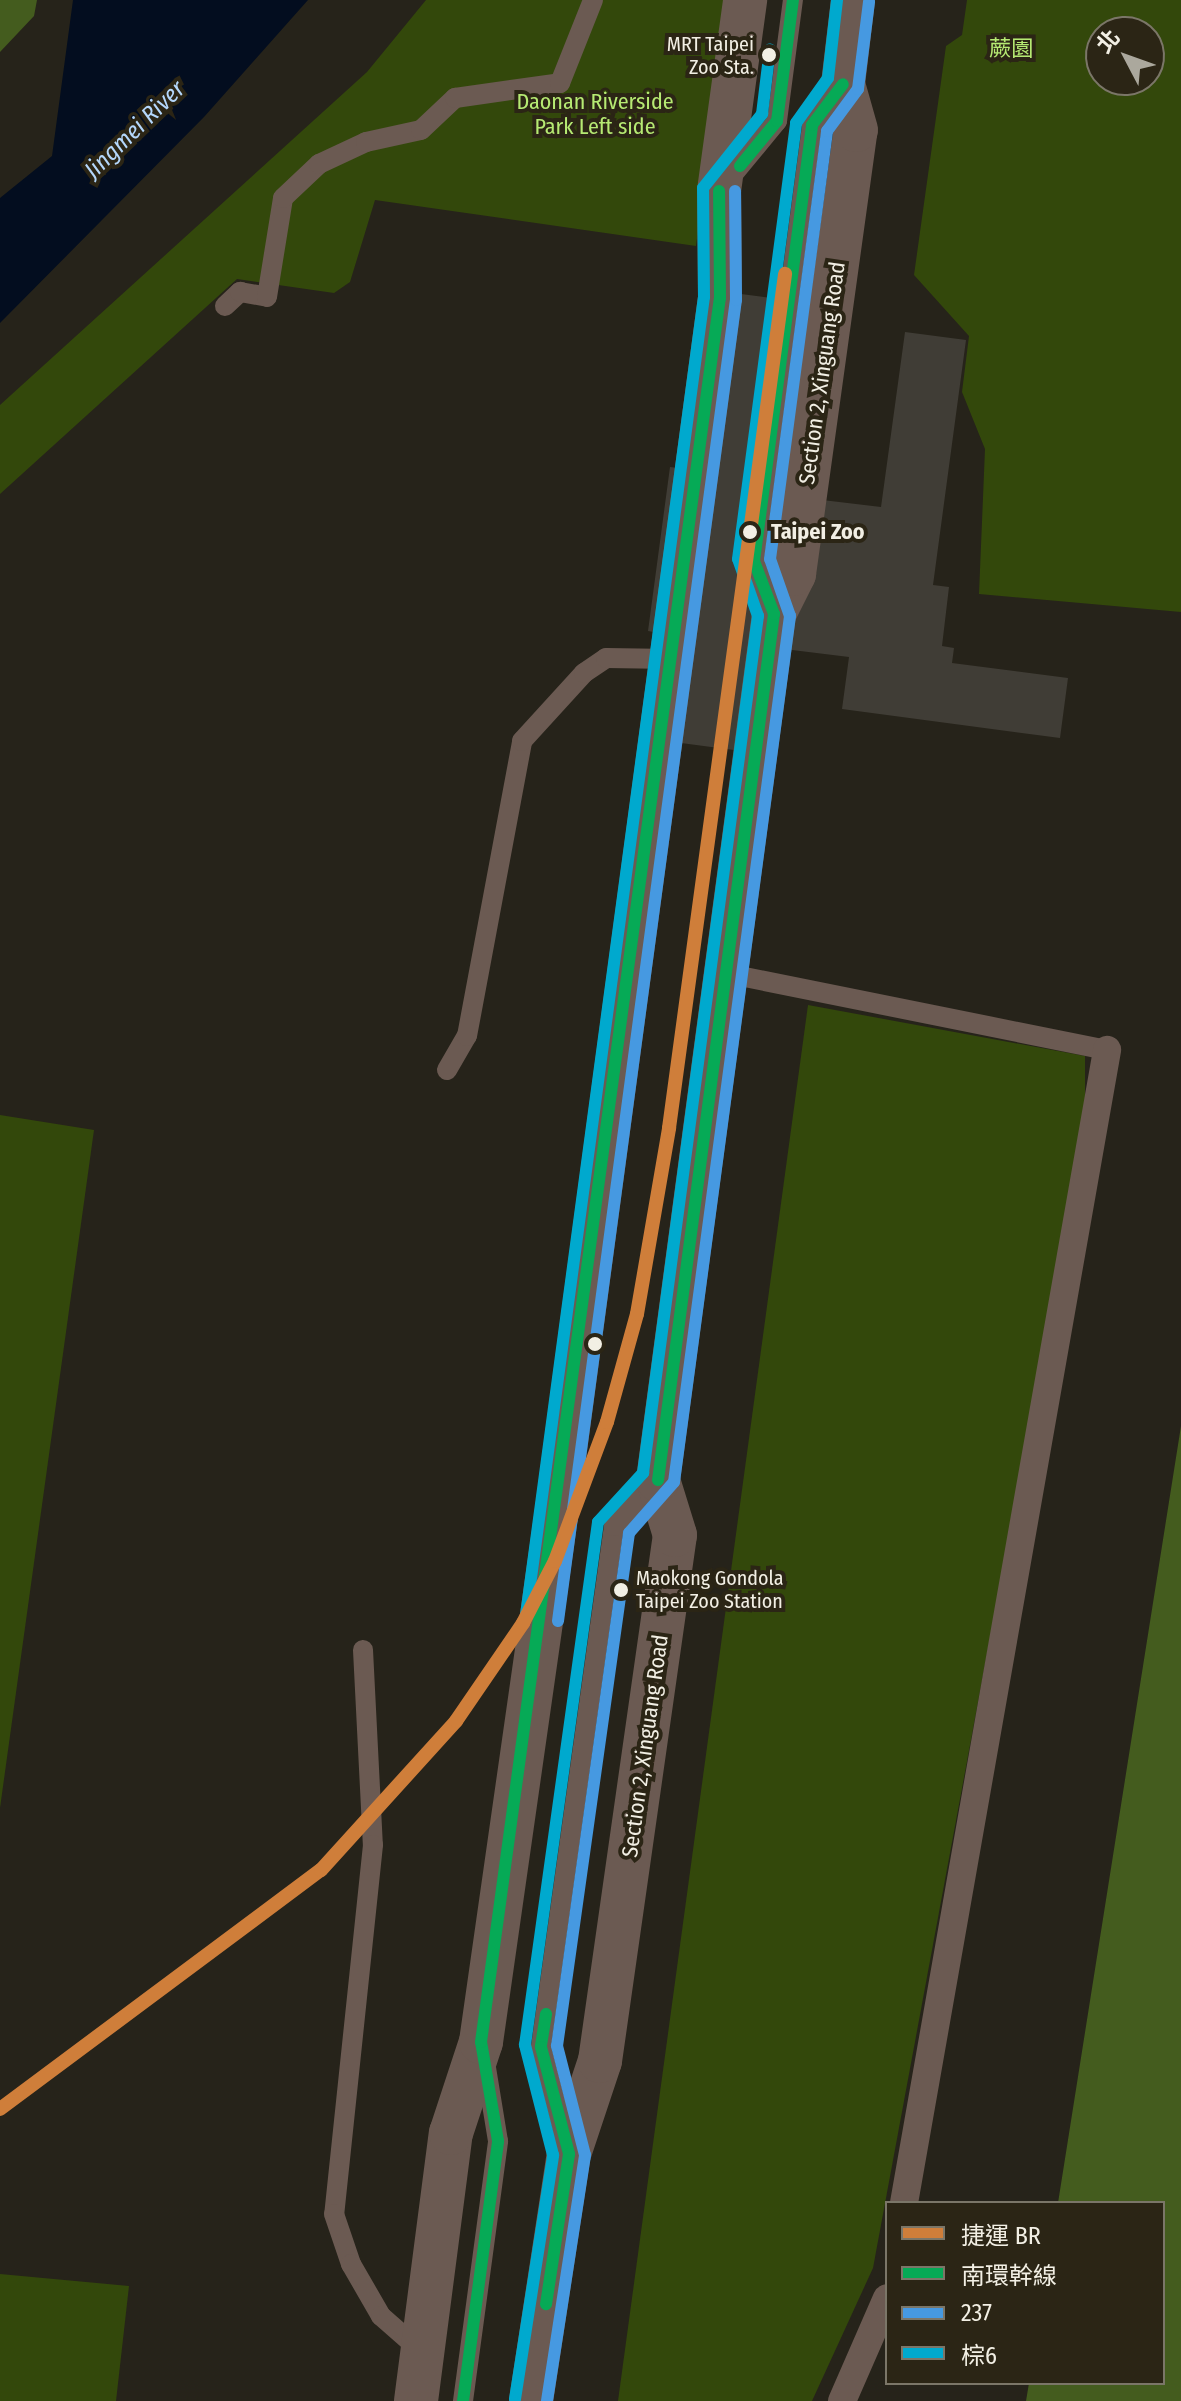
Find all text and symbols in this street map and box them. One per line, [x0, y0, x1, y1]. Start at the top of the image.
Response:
north arrow [1085, 16, 1165, 96]
text: 北 [1091, 24, 1125, 58]
place label: MRT Taipei Zoo Sta. [667, 32, 754, 79]
park label: 蕨園 [989, 36, 1033, 62]
marker: MRT Taipei Zoo Sta. [761, 47, 777, 63]
water label: Jingmei River [79, 75, 191, 185]
park label: Daonan Riverside Park Left side [516, 88, 674, 140]
street label: Section 2, Xinguang Road [793, 260, 851, 486]
marker: Taipei Zoo [736, 518, 764, 546]
place label: Taipei Zoo [771, 519, 865, 545]
unlabelled marker [587, 1336, 603, 1352]
place label: Maokong Gondola Taipei Zoo Station [636, 1566, 784, 1613]
marker: Maokong Gondola Taipei Zoo Station [613, 1582, 629, 1598]
street label: Section 2, Xinguang Road [616, 1633, 674, 1859]
legend [885, 2201, 1165, 2385]
text: 捷運 BR [961, 2222, 1041, 2250]
text: 南環幹線 [961, 2262, 1057, 2290]
text: 237 [961, 2299, 992, 2327]
text: 棕6 [961, 2342, 997, 2370]

